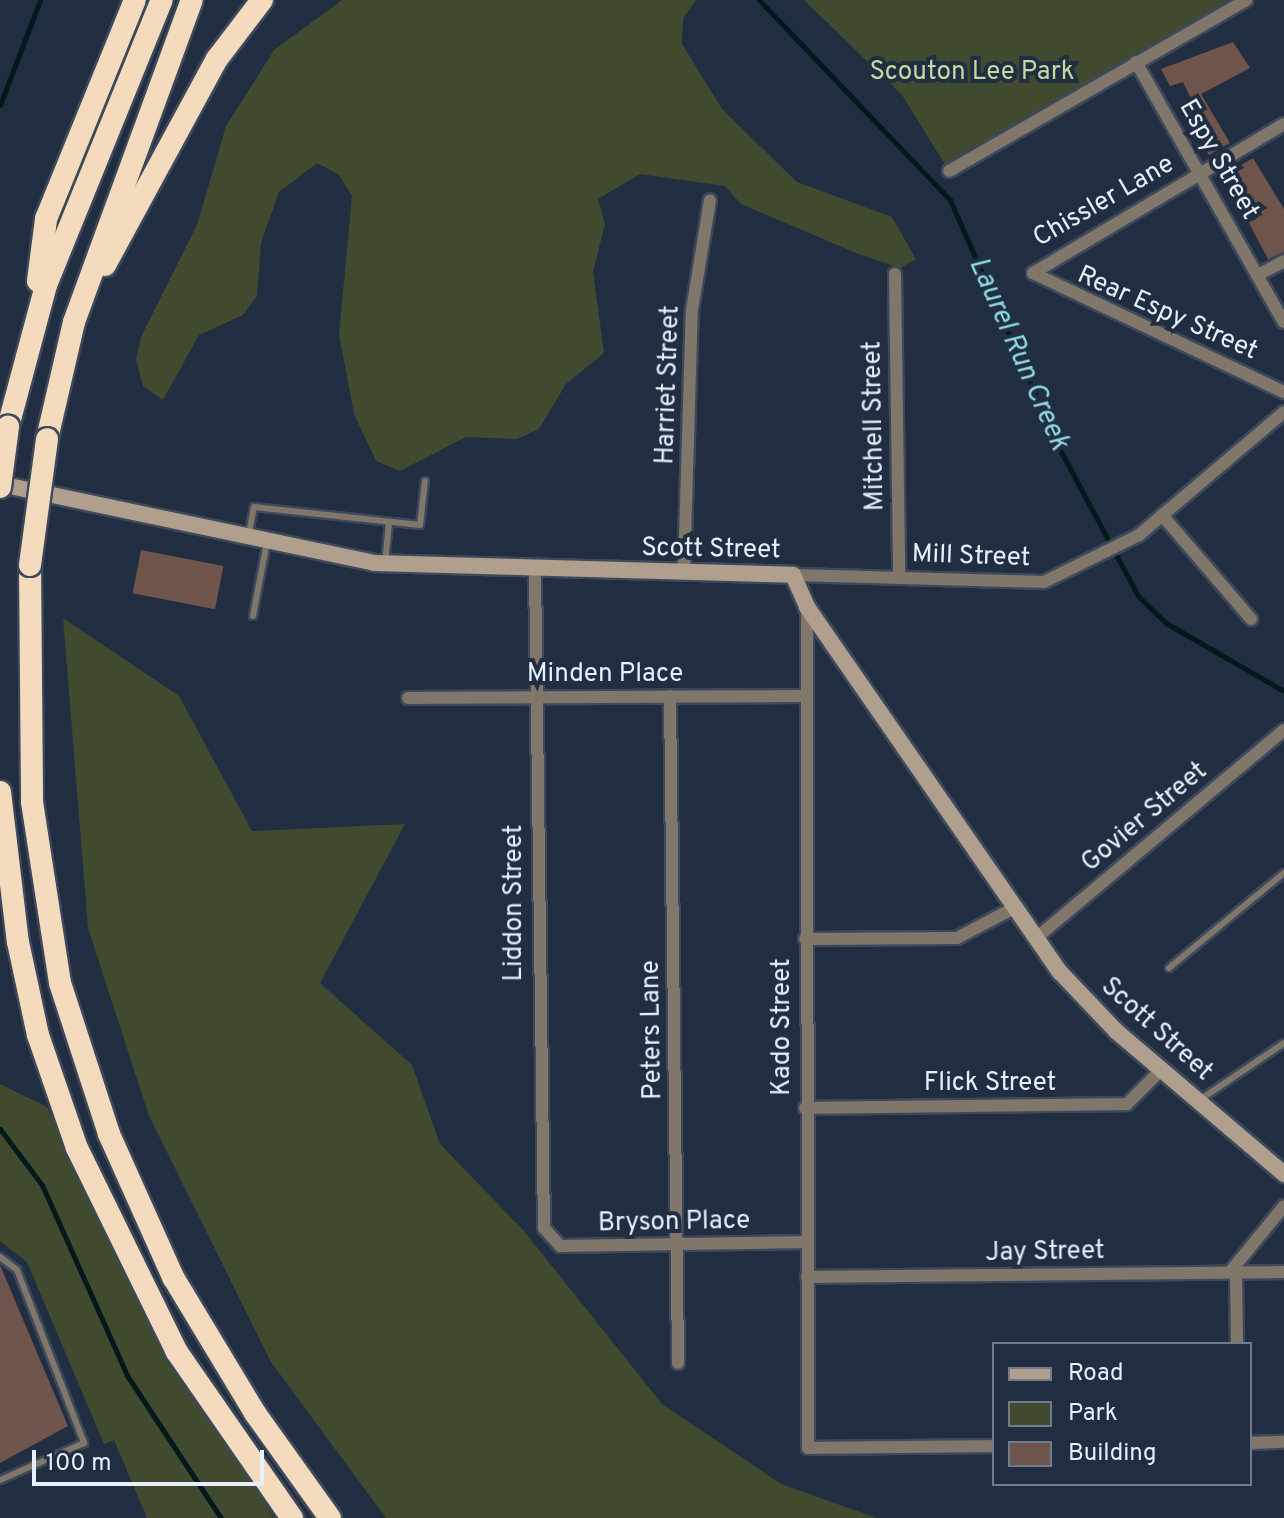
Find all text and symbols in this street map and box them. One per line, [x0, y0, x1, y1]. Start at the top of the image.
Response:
park label: Scouton Lee Park [870, 57, 1074, 89]
street label: Espy Street [1171, 94, 1265, 226]
street label: Chissler Lane [1028, 149, 1180, 255]
water label: Laurel Run Creek [960, 252, 1076, 456]
street label: Rear Espy Street [1072, 260, 1262, 368]
street label: Harriet Street [651, 305, 687, 465]
street label: Mitchell Street [858, 341, 892, 511]
street label: Scott Street [641, 533, 781, 567]
street label: Mill Street [911, 539, 1031, 575]
street label: Minden Place [527, 659, 683, 691]
street label: Govier Street [1076, 756, 1214, 880]
street label: Liddon Street [499, 824, 531, 982]
street label: Kado Street [767, 958, 799, 1096]
street label: Peters Lane [636, 960, 670, 1100]
street label: Scott Street [1094, 972, 1218, 1088]
street label: Flick Street [924, 1068, 1056, 1100]
street label: Bryson Place [598, 1206, 750, 1240]
street label: Jay Street [985, 1236, 1105, 1270]
legend [992, 1342, 1252, 1486]
text: Road [1068, 1359, 1124, 1389]
text: Park [1068, 1399, 1118, 1429]
scale bar [36, 1434, 268, 1484]
text: Building [1068, 1439, 1157, 1469]
text: 100 m [46, 1449, 112, 1479]

